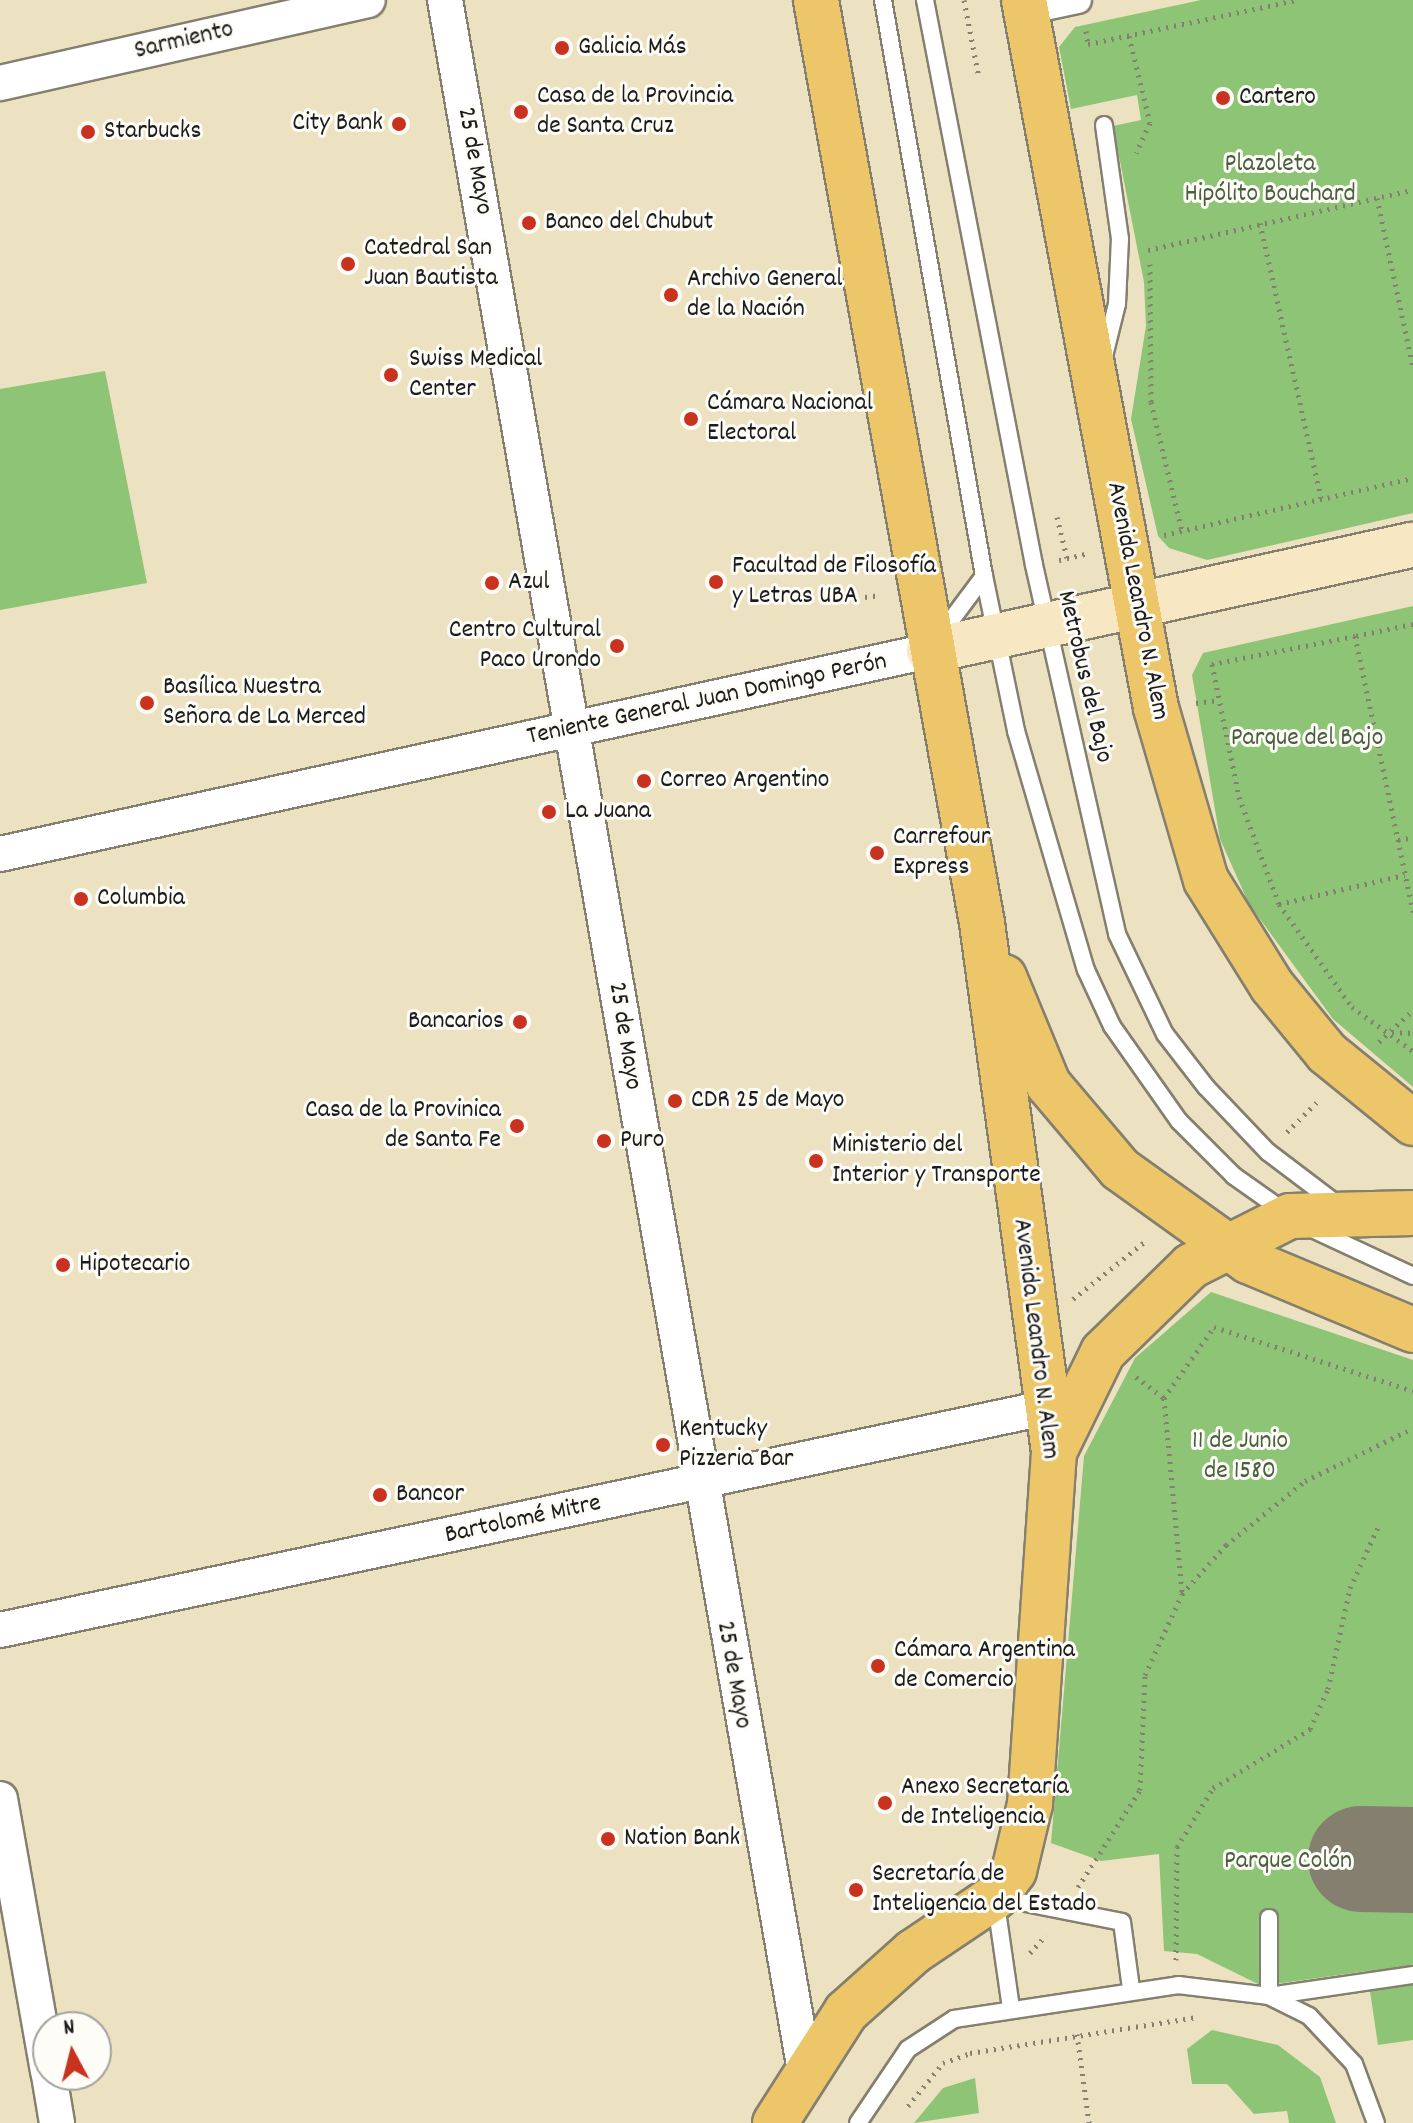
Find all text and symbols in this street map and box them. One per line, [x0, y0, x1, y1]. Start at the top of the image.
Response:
street label: Sarmiento [132, 14, 236, 68]
place label: Galicia Más [578, 32, 687, 64]
marker: Galicia Más [553, 39, 571, 57]
place label: Casa de la Provincia de Santa Cruz [537, 81, 733, 142]
place label: Cartero [1239, 82, 1316, 114]
marker: Cartero [1214, 89, 1232, 107]
marker: Casa de la Provincia de Santa Cruz [512, 103, 530, 121]
street label: 25 de Mayo [449, 105, 499, 217]
place label: City Bank [292, 108, 383, 140]
marker: City Bank [390, 115, 408, 133]
place label: Starbucks [104, 116, 201, 148]
marker: Starbucks [79, 123, 97, 141]
park label: Plazoleta Hipólito Bouchard [1184, 149, 1356, 210]
place label: Banco del Chubut [545, 207, 713, 239]
marker: Banco del Chubut [520, 214, 538, 232]
place label: Catedral San Juan Bautista [364, 233, 498, 294]
marker: Catedral San Juan Bautista [339, 255, 357, 273]
place label: Archivo General de la Nación [687, 264, 842, 326]
marker: Archivo General de la Nación [662, 286, 680, 304]
place label: Swiss Medical Center [409, 344, 542, 406]
marker: Swiss Medical Center [380, 364, 402, 386]
place label: Cámara Nacional Electoral [707, 388, 873, 450]
marker: Cámara Nacional Electoral [682, 410, 700, 428]
street label: Avenida Leandro N. Alem [1099, 479, 1175, 723]
place label: Facultad de Filosofía y Letras UBA [732, 551, 936, 612]
place label: Azul [508, 567, 549, 599]
marker: Facultad de Filosofía y Letras UBA [707, 573, 725, 591]
marker: Azul [483, 574, 501, 592]
street label: Metrobus del Bajo [1049, 588, 1119, 766]
place label: Centro Cultural Paco Urondo [449, 615, 601, 676]
marker: Centro Cultural Paco Urondo [608, 637, 626, 655]
street label: Teniente General Juan Domingo Perón [524, 647, 890, 753]
place label: Basílica Nuestra Señora de La Merced [163, 672, 366, 734]
marker: Basílica Nuestra Señora de La Merced [138, 694, 156, 712]
park label: Parque del Bajo [1231, 723, 1383, 755]
place label: Correo Argentino [660, 765, 829, 797]
marker: Correo Argentino [635, 772, 653, 790]
place label: La Juana [565, 796, 651, 828]
marker: La Juana [540, 803, 558, 821]
place label: Carrefour Express [893, 822, 990, 884]
marker: Carrefour Express [868, 844, 886, 862]
place label: Columbia [97, 883, 185, 915]
marker: Columbia [72, 890, 90, 908]
street label: 25 de Mayo [600, 980, 648, 1092]
place label: Bancarios [408, 1006, 504, 1038]
marker: Bancarios [511, 1013, 529, 1031]
place label: CDR 25 de Mayo [691, 1085, 844, 1117]
marker: CDR 25 de Mayo [666, 1092, 684, 1110]
place label: Casa de la Provinica de Santa Fe [305, 1095, 501, 1156]
marker: Casa de la Provinica de Santa Fe [508, 1117, 526, 1135]
place label: Puro [620, 1125, 664, 1157]
place label: Ministerio del Interior y Transporte [832, 1130, 1041, 1192]
marker: Puro [595, 1132, 613, 1150]
marker: Ministerio del Interior y Transporte [807, 1152, 825, 1170]
street label: Avenida Leandro N. Alem [1005, 1217, 1065, 1461]
place label: Hipotecario [79, 1249, 190, 1281]
marker: Hipotecario [54, 1256, 72, 1274]
place label: Kentucky Pizzeria Bar [679, 1414, 793, 1476]
park label: 11 de Junio de 1580 [1192, 1426, 1288, 1488]
marker: Kentucky Pizzeria Bar [654, 1436, 672, 1454]
place label: Bancor [396, 1479, 464, 1511]
marker: Bancor [371, 1486, 389, 1504]
street label: Bartolomé Mitre [442, 1488, 604, 1552]
street label: 25 de Mayo [708, 1619, 758, 1731]
place label: Cámara Argentina de Comercio [894, 1635, 1075, 1696]
marker: Cámara Argentina de Comercio [869, 1657, 887, 1675]
place label: Anexo Secretaría de Inteligencia [901, 1772, 1069, 1834]
marker: Anexo Secretaría de Inteligencia [876, 1794, 894, 1812]
place label: Nation Bank [624, 1823, 740, 1855]
marker: Nation Bank [599, 1830, 617, 1848]
park label: Parque Colón [1224, 1846, 1352, 1878]
place label: Secretaría de Inteligencia del Estado [872, 1859, 1096, 1920]
marker: Secretaría de Inteligencia del Estado [847, 1881, 865, 1899]
north arrow [32, 2011, 112, 2091]
text: N [62, 2013, 77, 2045]

